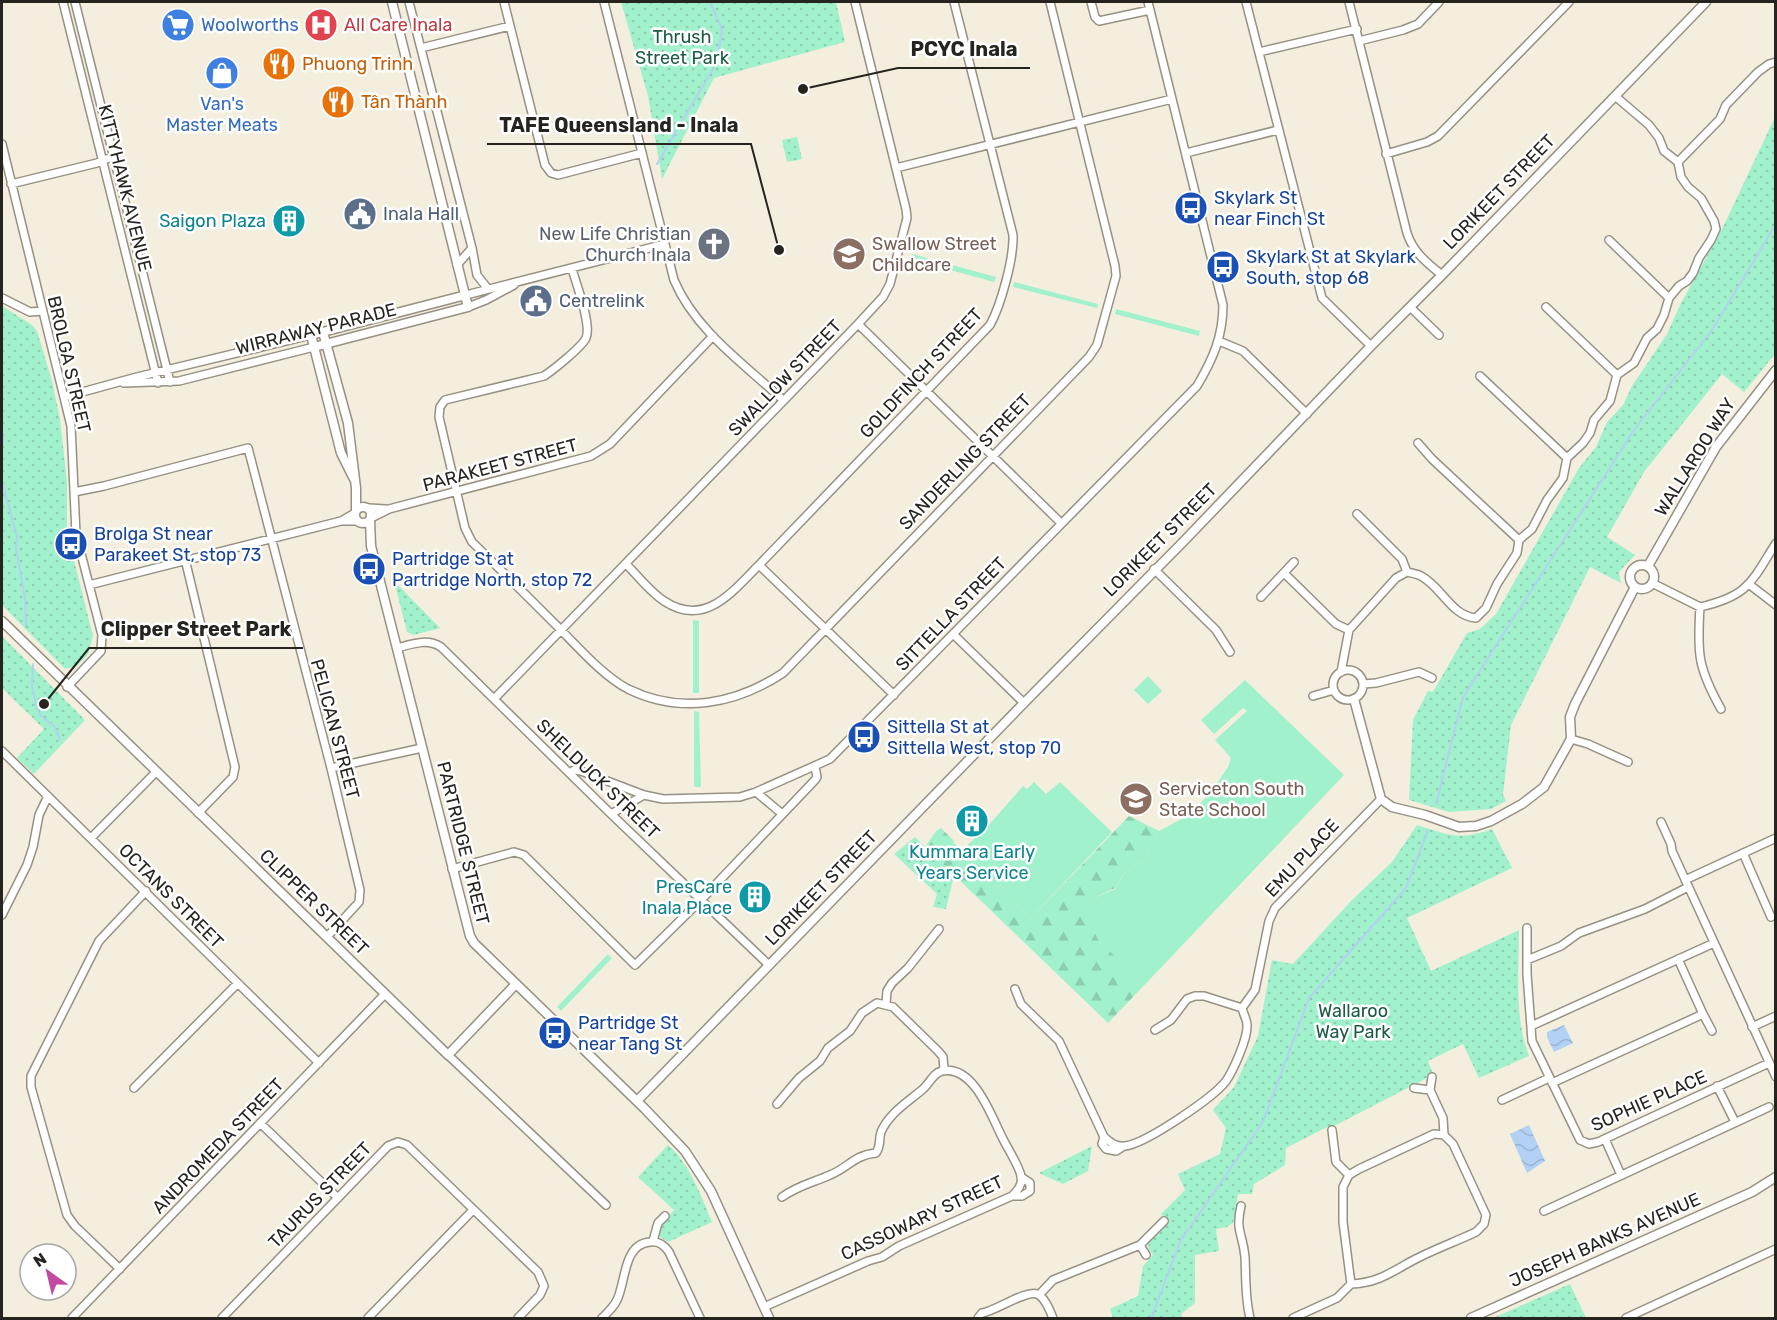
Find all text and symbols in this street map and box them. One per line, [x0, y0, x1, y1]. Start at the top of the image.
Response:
supermarket icon: Woolworths [160, 7, 196, 43]
hospital icon: All Care Inala [303, 7, 339, 43]
place label: Woolworths [201, 14, 299, 36]
place label: All Care Inala [344, 14, 452, 36]
park label: Thrush Street Park [635, 26, 730, 69]
callout: PCYC Inala [898, 30, 1030, 68]
text: PCYC Inala [910, 37, 1018, 61]
restaurant icon: Phuong Trinh [261, 46, 297, 82]
place label: Phuong Trinh [302, 53, 413, 75]
shop icon: Van's Master Meats [204, 55, 240, 91]
restaurant icon: Tân Thành [320, 84, 356, 120]
place label: Tân Thành [361, 91, 447, 113]
place label: Van's Master Meats [166, 93, 278, 136]
street label: KITTYHAWK AVENUE [94, 102, 156, 274]
callout: TAFE Queensland - Inala [487, 106, 751, 144]
text: TAFE Queensland - Inala [499, 113, 739, 137]
street label: LORIKEET STREET [1439, 130, 1559, 254]
place label: Skylark St near Finch St [1214, 187, 1325, 230]
bus stop icon: Skylark St near Finch St [1173, 190, 1209, 226]
public building icon: Inala Hall [342, 196, 378, 232]
building icon: Saigon Plaza [271, 203, 307, 239]
place label: Inala Hall [383, 203, 459, 225]
place label: Saigon Plaza [159, 210, 266, 232]
place label: New Life Christian Church Inala [539, 223, 691, 266]
church icon: New Life Christian Church Inala [696, 226, 732, 262]
place label: Swallow Street Childcare [872, 233, 997, 276]
school or university icon: Swallow Street Childcare [831, 236, 867, 272]
place label: Skylark St at Skylark South, stop 68 [1246, 246, 1417, 289]
bus stop icon: Skylark St at Skylark South, stop 68 [1205, 249, 1241, 285]
public building icon: Centrelink [518, 283, 554, 319]
place label: Centrelink [559, 290, 645, 312]
street label: BROLGA STREET [43, 294, 95, 434]
street label: WIRRAWAY PARADE [233, 298, 399, 360]
street label: GOLDFINCH STREET [855, 303, 987, 443]
street label: SWALLOW STREET [724, 315, 846, 441]
street label: SANDERLING STREET [894, 389, 1036, 535]
street label: WALLAROO WAY [1650, 394, 1740, 520]
street label: PARAKEET STREET [420, 434, 580, 496]
street label: LORIKEET STREET [1099, 479, 1221, 601]
place label: Brolga St near Parakeet St, stop 73 [94, 523, 261, 566]
bus stop icon: Brolga St near Parakeet St, stop 73 [53, 526, 89, 562]
place label: Partridge St at Partridge North, stop 72 [392, 548, 592, 591]
bus stop icon: Partridge St at Partridge North, stop 72 [351, 551, 387, 587]
street label: SITTELLA STREET [891, 553, 1011, 675]
callout: Clipper Street Park [89, 610, 303, 648]
text: Clipper Street Park [101, 617, 291, 641]
street label: PELICAN STREET [306, 657, 364, 801]
street label: SHELDUCK STREET [532, 715, 664, 843]
place label: Sittella St at Sittella West, stop 70 [887, 716, 1061, 759]
bus stop icon: Sittella St at Sittella West, stop 70 [846, 719, 882, 755]
street label: PARTRIDGE STREET [432, 759, 494, 927]
place label: Serviceton South State School [1159, 778, 1304, 821]
school or university icon: Serviceton South State School [1118, 781, 1154, 817]
building icon: Kummara Early Years Service [954, 803, 990, 839]
street label: EMU PLACE [1260, 814, 1344, 902]
street label: LORIKEET STREET [761, 826, 881, 950]
street label: OCTANS STREET [114, 839, 228, 953]
place label: Kummara Early Years Service [909, 841, 1035, 884]
street label: CLIPPER STREET [255, 845, 373, 959]
place label: PresCare Inala Place [642, 876, 732, 919]
building icon: PresCare Inala Place [737, 879, 773, 915]
park label: Wallaroo Way Park [1315, 1000, 1391, 1043]
place label: Partridge St near Tang St [578, 1012, 682, 1055]
bus stop icon: Partridge St near Tang St [537, 1015, 573, 1051]
street label: SOPHIE PLACE [1588, 1066, 1710, 1136]
street label: ANDROMEDA STREET [148, 1074, 288, 1218]
street label: TAURUS STREET [264, 1137, 376, 1253]
street label: CASSOWARY STREET [837, 1171, 1007, 1265]
street label: JOSEPH BANKS AVENUE [1506, 1188, 1704, 1292]
north arrow [18, 1242, 78, 1302]
text: N [30, 1249, 50, 1271]

